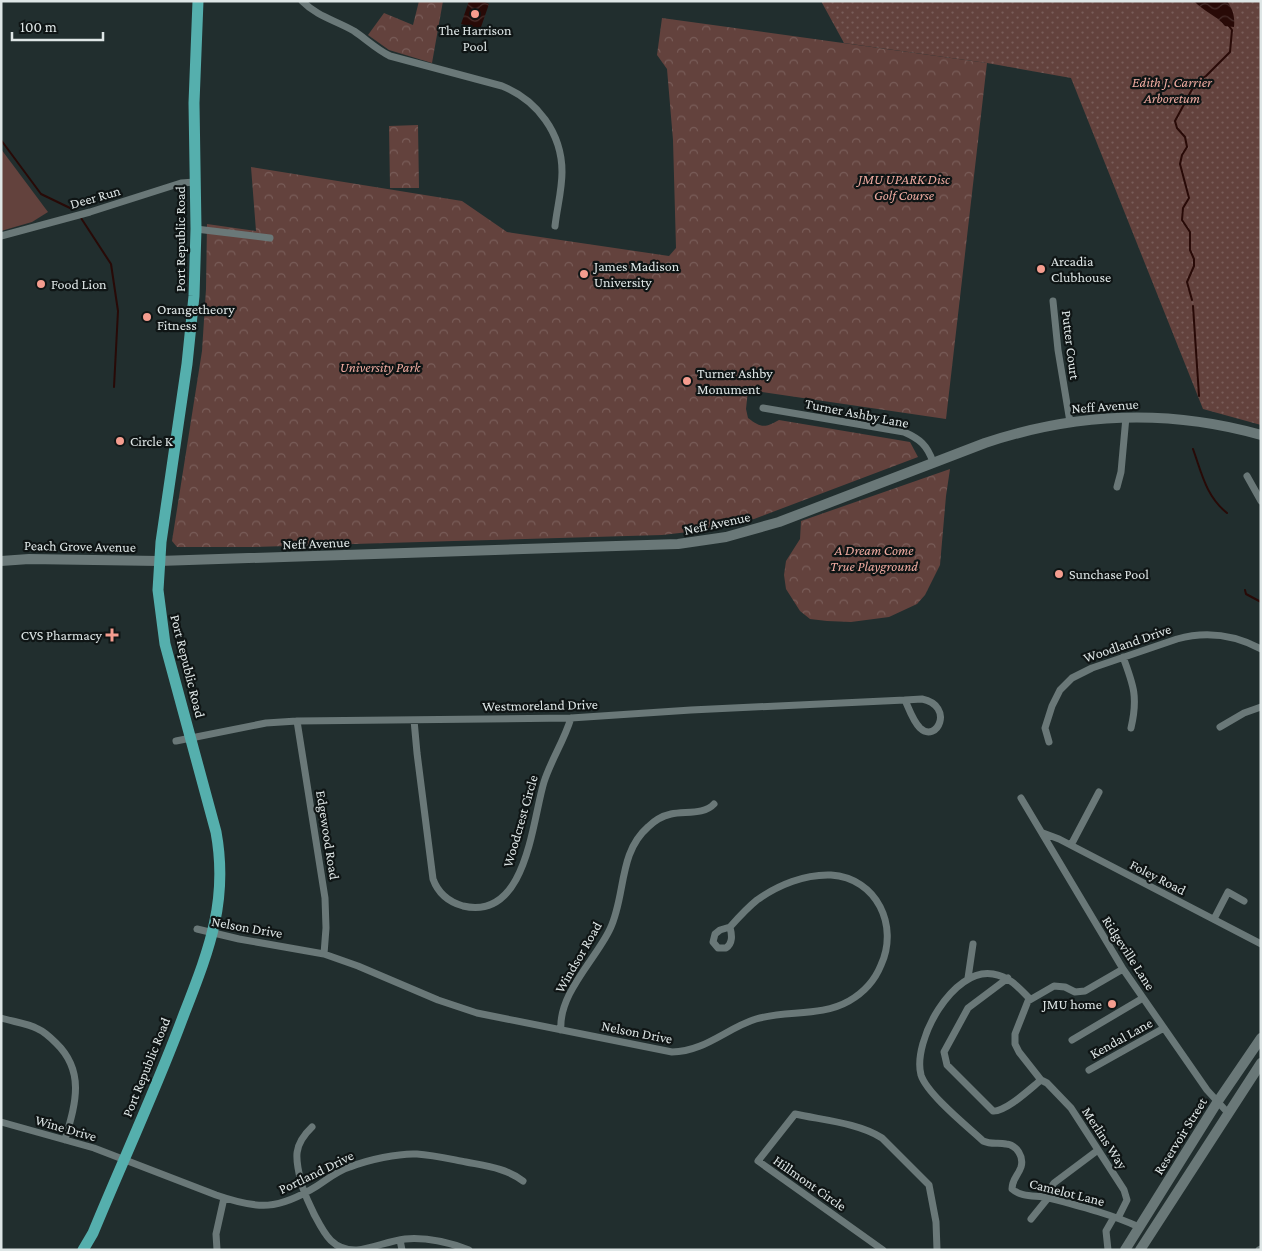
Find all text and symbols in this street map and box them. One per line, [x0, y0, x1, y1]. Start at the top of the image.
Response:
marker: The Harrison Pool [469, 8, 481, 20]
scale bar [12, 10, 104, 42]
text: 100 m [20, 19, 57, 35]
place label: The Harrison Pool [438, 22, 512, 54]
park label: Edith J. Carrier Arboretum [1132, 74, 1213, 106]
park label: JMU UPARK Disc Golf Course [855, 171, 951, 203]
street label: Deer Run [68, 182, 123, 212]
street label: Port Republic Road [172, 185, 188, 292]
place label: Arcadia Clubhouse [1051, 253, 1111, 285]
place label: James Madison University [592, 258, 680, 290]
marker: Arcadia Clubhouse [1035, 263, 1047, 275]
marker: James Madison University [578, 268, 590, 280]
place label: Food Lion [51, 276, 107, 292]
marker: Food Lion [35, 278, 47, 290]
place label: Orangetheory Fitness [157, 301, 235, 333]
street label: Putter Court [1059, 310, 1083, 381]
marker: Orangetheory Fitness [141, 311, 153, 323]
park label: University Park [340, 359, 421, 375]
place label: Turner Ashby Monument [697, 365, 773, 397]
marker: Turner Ashby Monument [681, 375, 693, 387]
street label: Turner Ashby Lane [804, 395, 910, 431]
street label: Neff Avenue [1071, 396, 1139, 416]
place label: Circle K [130, 433, 174, 449]
marker: Circle K [114, 435, 126, 447]
street label: Neff Avenue [682, 508, 752, 538]
street label: Neff Avenue [282, 534, 350, 552]
street label: Peach Grove Avenue [24, 537, 136, 555]
park label: A Dream Come True Playground [830, 542, 918, 574]
place label: Sunchase Pool [1069, 566, 1149, 582]
marker: Sunchase Pool [1053, 568, 1065, 580]
street label: Port Republic Road [167, 613, 209, 720]
street label: Woodland Drive [1081, 621, 1173, 665]
place label: CVS Pharmacy [21, 627, 103, 643]
marker: CVS Pharmacy [106, 629, 118, 641]
street label: Westmoreland Drive [482, 696, 598, 714]
street label: Woodcrest Circle [499, 773, 541, 869]
street label: Edgewood Road [313, 789, 343, 881]
street label: Foley Road [1127, 856, 1189, 898]
street label: Nelson Drive [210, 913, 284, 941]
street label: Ridgeville Lane [1099, 913, 1159, 993]
street label: Windsor Road [551, 918, 605, 995]
place label: JMU home [1041, 996, 1102, 1012]
marker: JMU home [1106, 998, 1118, 1010]
street label: Port Republic Road [119, 1014, 173, 1119]
street label: Kendal Lane [1087, 1014, 1155, 1062]
street label: Nelson Drive [600, 1017, 674, 1047]
street label: Reservoir Street [1150, 1094, 1210, 1177]
street label: Merlins Way [1079, 1104, 1131, 1172]
street label: Wine Drive [33, 1112, 99, 1144]
street label: Portland Drive [276, 1147, 356, 1197]
street label: Hillmont Circle [770, 1152, 850, 1214]
street label: Camelot Lane [1028, 1175, 1106, 1209]

